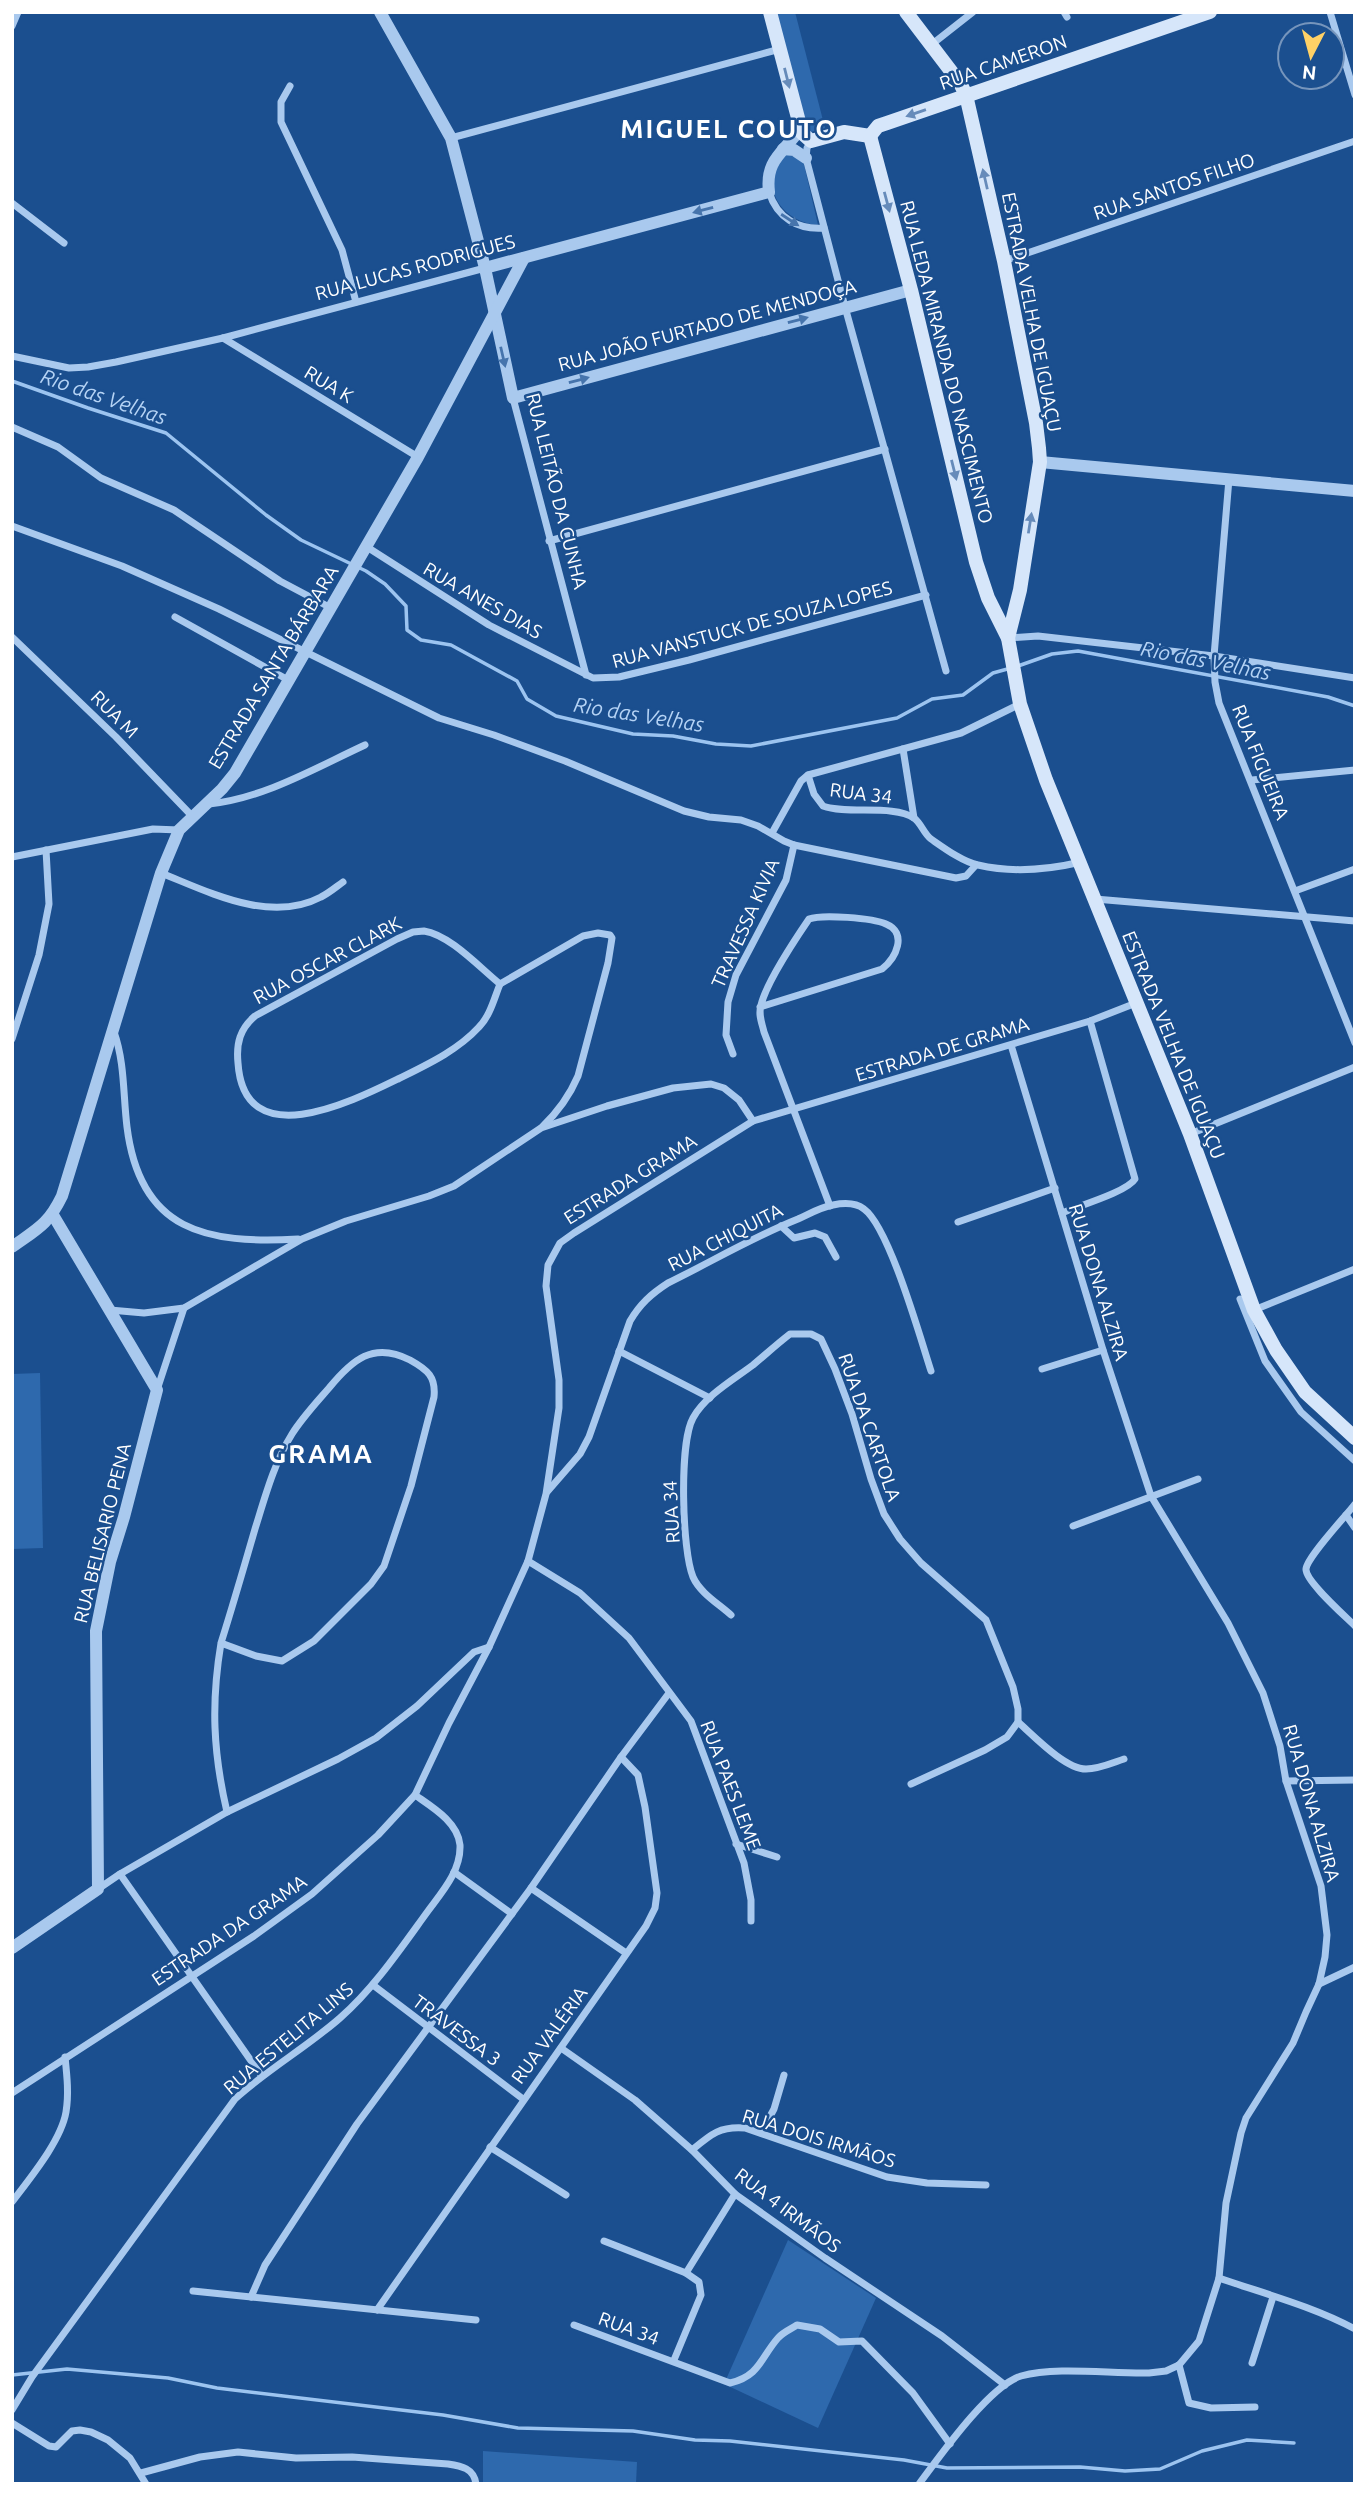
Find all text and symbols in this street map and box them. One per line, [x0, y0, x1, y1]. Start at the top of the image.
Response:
north arrow [1276, 21, 1346, 91]
street label: RUA CAMERON [936, 30, 1070, 94]
text: N [1301, 61, 1317, 85]
one-way arrow [782, 68, 793, 90]
one-way arrow [905, 107, 926, 118]
district label: MIGUEL COUTO [620, 114, 838, 143]
street label: RUA SANTOS FILHO [1090, 148, 1258, 224]
one-way arrow [980, 168, 991, 190]
street label: ESTRADA VELHA DE IGUAÇU [998, 190, 1066, 434]
one-way arrow [883, 192, 893, 213]
street label: RUA LEDA MIRANDA DO NASCIMENTO [896, 198, 998, 526]
one-way arrow [692, 205, 714, 216]
one-way arrow [780, 213, 800, 226]
street label: RUA LUCAS RODRIGUES [313, 230, 517, 304]
street label: RUA JOÃO FURTADO DE MENDOÇA [556, 274, 859, 375]
one-way arrow [787, 314, 809, 325]
one-way arrow [498, 346, 509, 368]
street label: RUA K [301, 361, 358, 407]
water label: Rio das Velhas [38, 363, 170, 429]
one-way arrow [568, 374, 590, 385]
street label: RUA LEITÃO DA CUNHA [522, 391, 592, 592]
one-way arrow [949, 459, 960, 481]
one-way arrow [1025, 512, 1036, 534]
street label: RUA ANES DIAS [420, 557, 546, 643]
street label: ESTRADA SANTA BÁRBARA [203, 561, 343, 773]
street label: RUA VANSTUCK DE SOUZA LOPES [609, 576, 895, 672]
water label: Rio das Velhas [1139, 636, 1273, 684]
street label: RUA M [87, 686, 143, 742]
water label: Rio das Velhas [572, 692, 706, 736]
street label: RUA FIGUEIRA [1228, 701, 1294, 823]
street label: RUA 34 [828, 778, 894, 808]
street label: TRAVESSA KIVIA [707, 854, 784, 991]
street label: RUA OSCAR CLARK [249, 911, 405, 1008]
street label: ESTRADA VELHA DE IGUAÇU [1118, 928, 1230, 1162]
street label: ESTRADA DE GRAMA [853, 1012, 1032, 1086]
street label: ESTRADA GRAMA [560, 1129, 701, 1229]
street label: RUA CHIQUITA [664, 1198, 787, 1275]
street label: RUA DONA ALZIRA [1065, 1201, 1133, 1364]
street label: RUA DA CARTOLA [834, 1350, 906, 1505]
district label: GRAMA [268, 1439, 374, 1468]
street label: RUA BELISARIO PENA [69, 1440, 135, 1625]
street label: RUA 34 [658, 1480, 684, 1544]
street label: RUA PAES LEME [696, 1717, 766, 1853]
street label: RUA DONA ALZIRA [1279, 1722, 1345, 1885]
street label: ESTRADA DA GRAMA [147, 1870, 311, 1990]
street label: RUA ESTELITA LINS [219, 1977, 357, 2099]
street label: RUA VALÉRIA [507, 1982, 592, 2088]
street label: TRAVESSA 3 [409, 1990, 505, 2070]
street label: RUA DOIS IRMÃOS [740, 2104, 898, 2172]
street label: RUA 4 IRMÃOS [731, 2163, 845, 2257]
street label: RUA 34 [596, 2307, 662, 2349]

